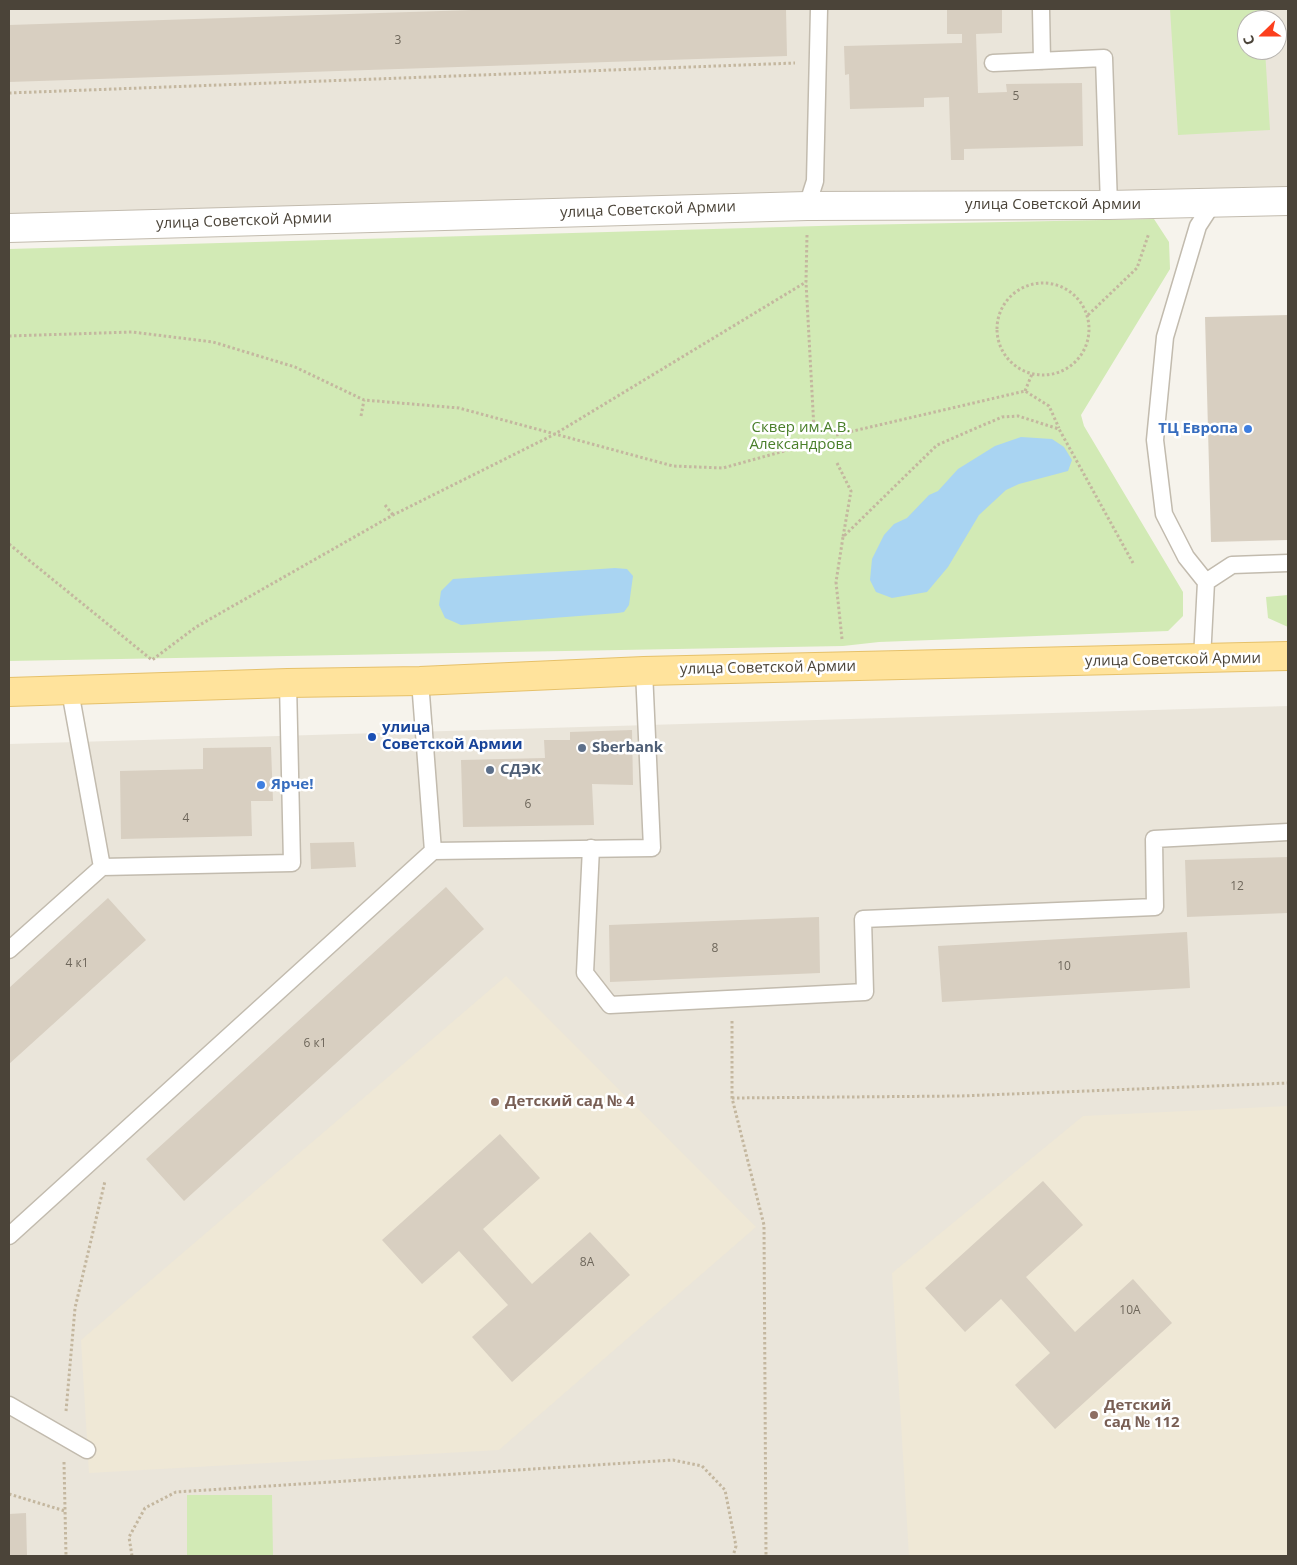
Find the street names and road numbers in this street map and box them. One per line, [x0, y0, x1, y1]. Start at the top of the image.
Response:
street label: улица Советской Армии [965, 196, 1141, 214]
street label: улица Советской Армии [560, 198, 736, 222]
street label: улица Советской Армии [156, 209, 332, 233]
street label: улица Советской Армии [1085, 649, 1261, 671]
street label: улица Советской Армии [680, 657, 856, 679]

